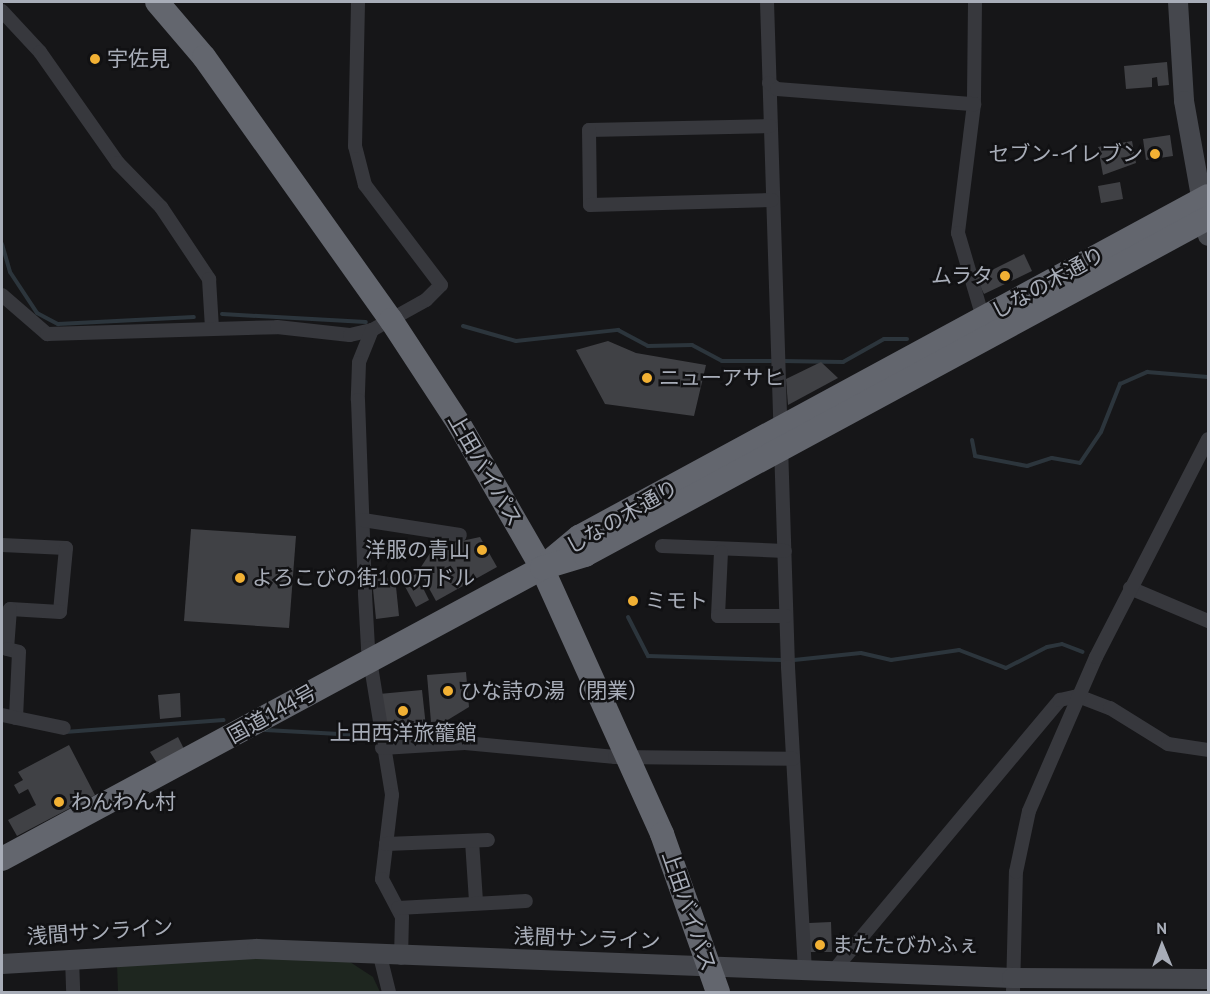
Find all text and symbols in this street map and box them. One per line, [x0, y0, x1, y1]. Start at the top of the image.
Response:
place label: 宇佐見 [107, 46, 170, 72]
marker: 宇佐見 [88, 52, 102, 66]
place label: セブン-イレブン [988, 141, 1143, 167]
marker: セブン-イレブン [1148, 147, 1162, 161]
street label: しなの木通り [987, 241, 1109, 325]
place label: ムラタ [930, 263, 993, 289]
marker: ムラタ [998, 269, 1012, 283]
place label: ニューアサヒ [659, 365, 785, 391]
marker: ニューアサヒ [640, 371, 654, 385]
street label: 上田バイパス [443, 409, 527, 531]
street label: しなの木通り [561, 475, 683, 559]
place label: 洋服の青山 [365, 537, 470, 563]
marker: 洋服の青山 [475, 543, 489, 557]
place label: よろこびの街100万ドル [252, 565, 475, 591]
marker: よろこびの街100万ドル [233, 571, 247, 585]
place label: ミモト [645, 588, 708, 614]
marker: ミモト [626, 594, 640, 608]
place label: ひな詩の湯（閉業） [460, 678, 649, 704]
street label: 国道144号 [223, 679, 321, 749]
marker: ひな詩の湯（閉業） [441, 684, 455, 698]
marker: 上田西洋旅籠館 [396, 704, 410, 718]
place label: 上田西洋旅籠館 [330, 720, 476, 746]
place label: わんわん村 [71, 789, 176, 815]
marker: わんわん村 [52, 795, 66, 809]
street label: 上田バイパス [657, 847, 721, 975]
street label: 浅間サンライン [26, 914, 174, 950]
north arrow [1132, 916, 1192, 976]
text: N [1156, 918, 1167, 938]
street label: 浅間サンライン [513, 924, 661, 954]
place label: またたびかふぇ [832, 932, 979, 958]
marker: またたびかふぇ [813, 938, 827, 952]

